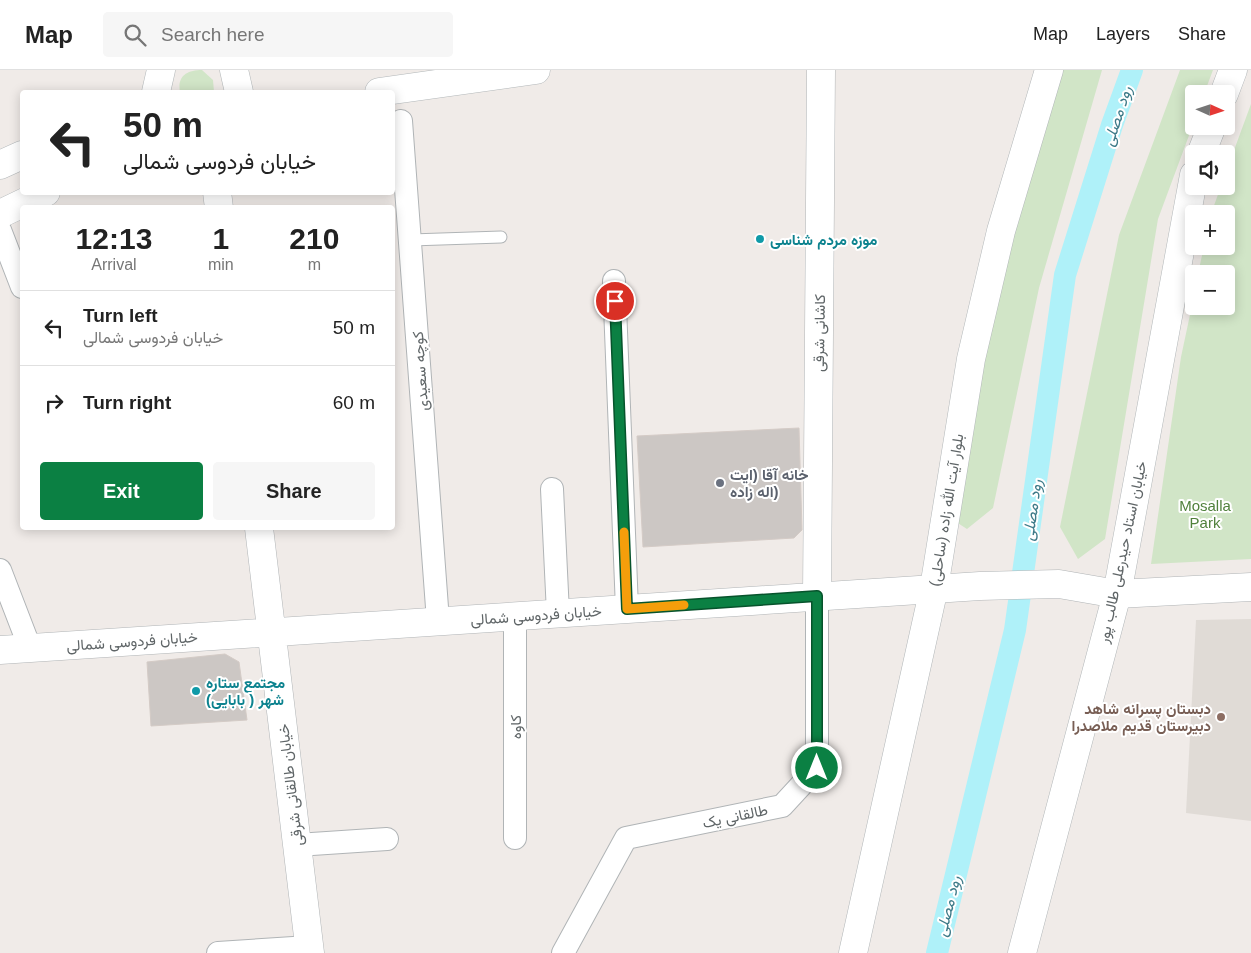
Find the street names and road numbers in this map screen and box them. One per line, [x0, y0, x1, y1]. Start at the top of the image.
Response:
street label: کاشانی شرقی [810, 294, 830, 372]
street label: کوچه سعیدی [409, 330, 433, 411]
street label: بلوار آیت الله زاده (ساحلی) [926, 433, 968, 588]
street label: خیابان استاد حیدرعلی طالب پور [1094, 459, 1152, 646]
street label: خیابان فردوسی شمالی [470, 602, 602, 630]
street label: خیابان فردوسی شمالی [66, 628, 198, 656]
street label: کاوه [507, 715, 525, 739]
street label: خیابان طالقانی شرقی [274, 723, 308, 847]
street label: طالقانی یک [701, 801, 770, 833]

